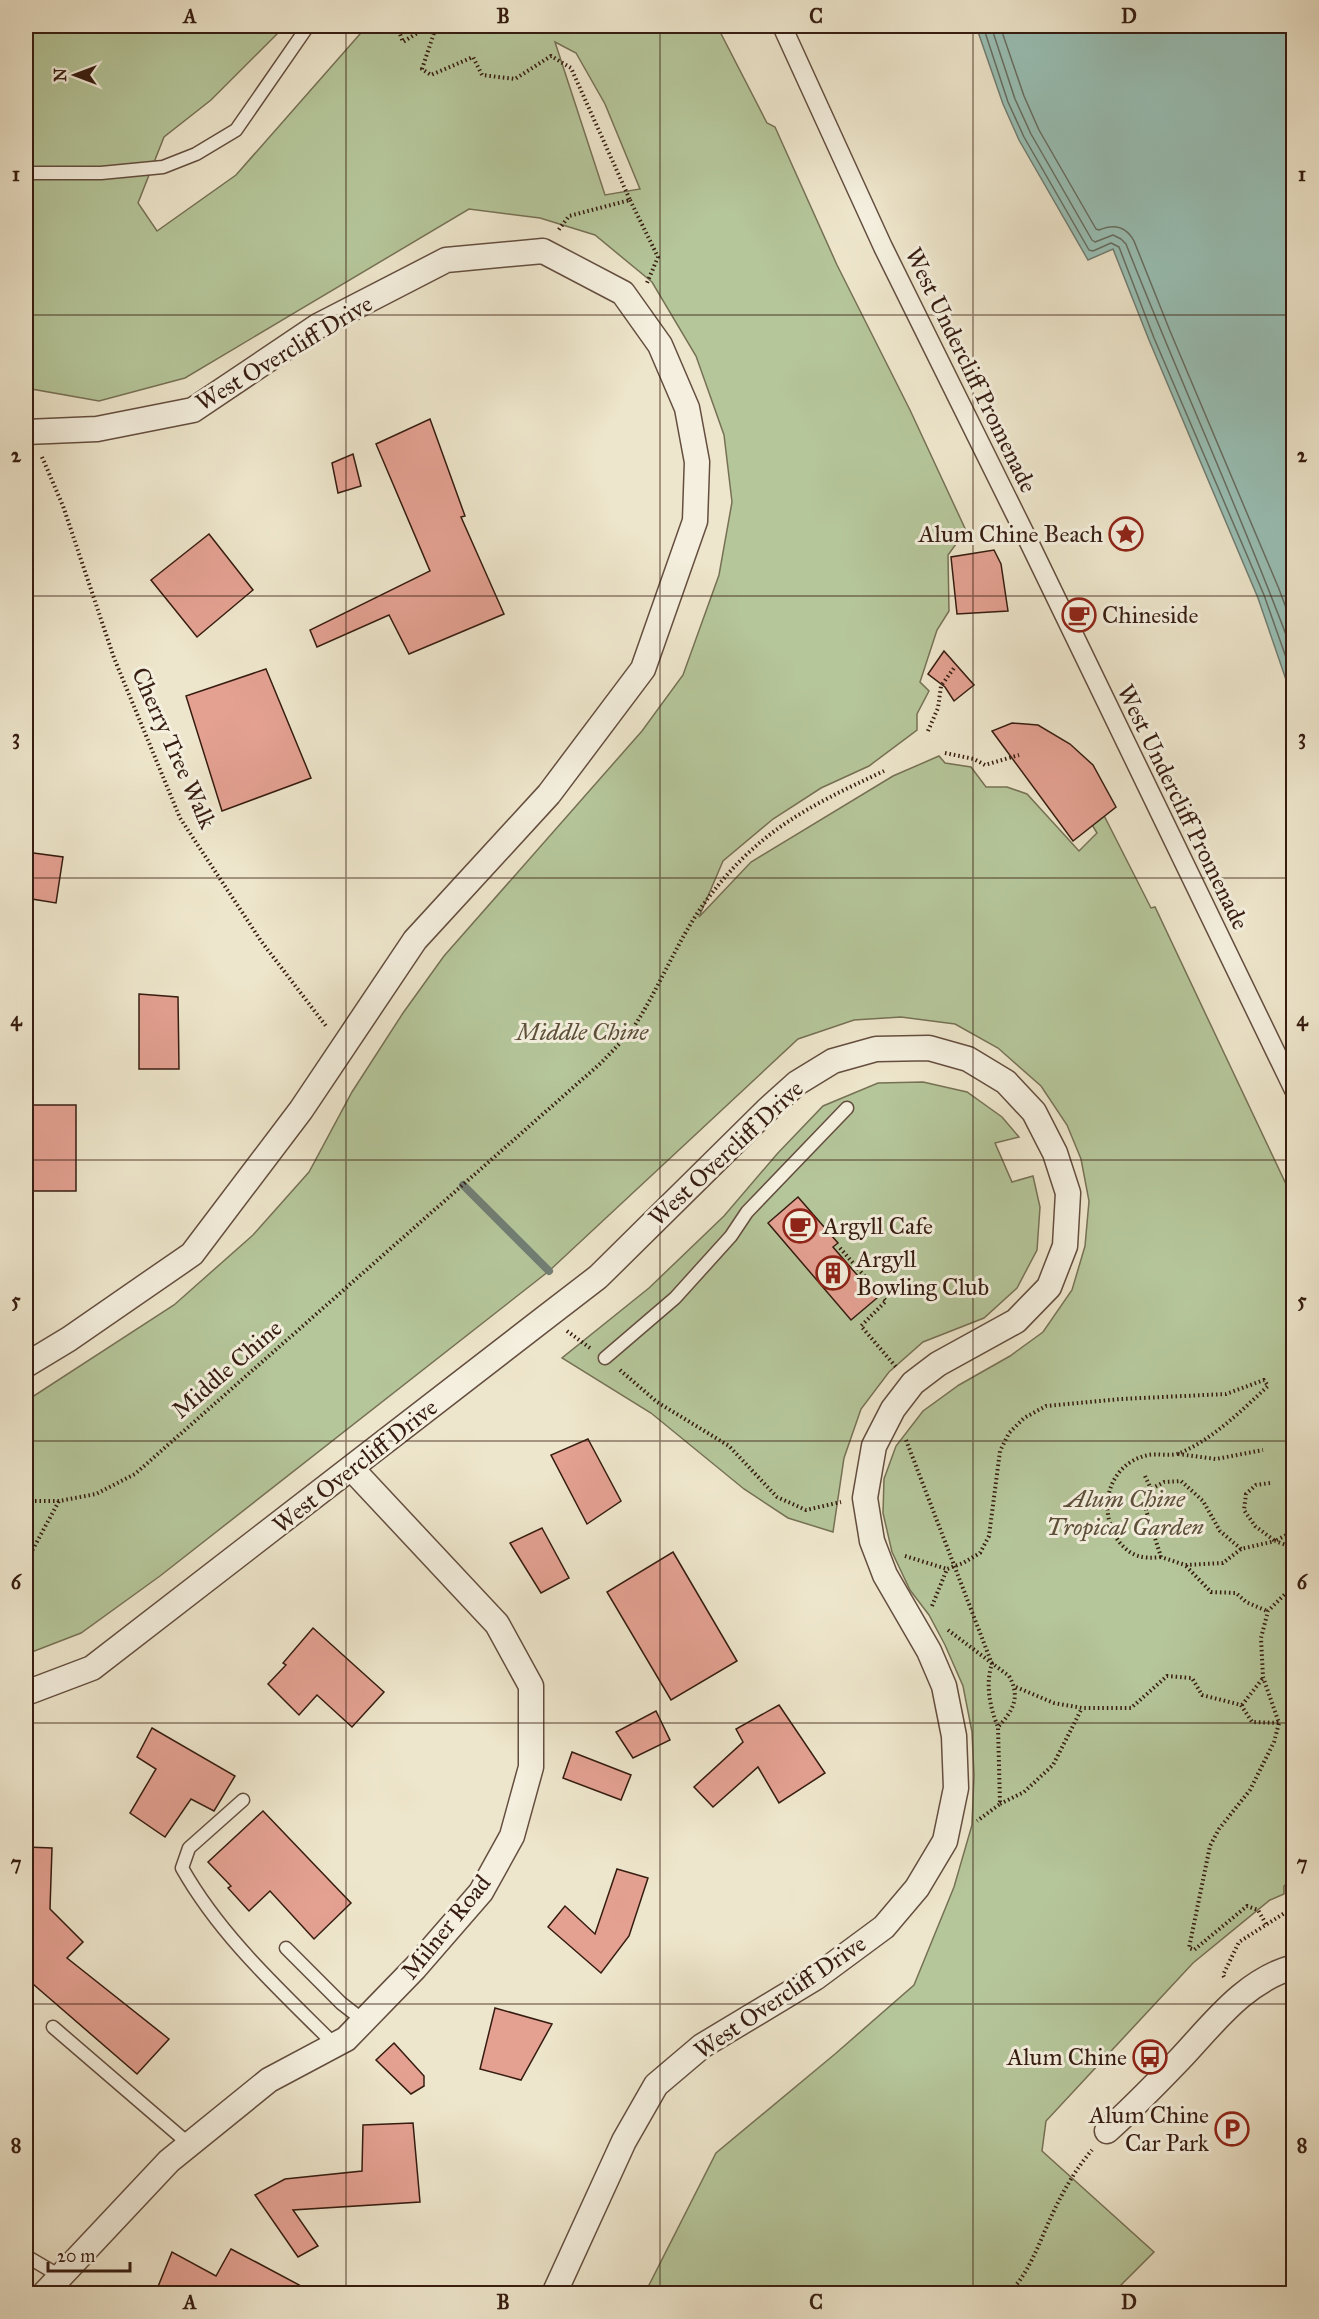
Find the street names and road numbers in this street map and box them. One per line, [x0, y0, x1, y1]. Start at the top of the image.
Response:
street label: West Undercliff Promenade [899, 242, 1043, 498]
street label: West Overcliff Drive [190, 288, 378, 418]
street label: Cherry Tree Walk [125, 663, 223, 834]
street label: West Undercliff Promenade [1111, 679, 1255, 935]
street label: West Overcliff Drive [642, 1074, 810, 1232]
street label: Middle Chine [166, 1313, 288, 1425]
street label: West Overcliff Drive [267, 1392, 443, 1540]
street label: Milner Road [395, 1869, 497, 1985]
street label: West Overcliff Drive [688, 1928, 872, 2066]

